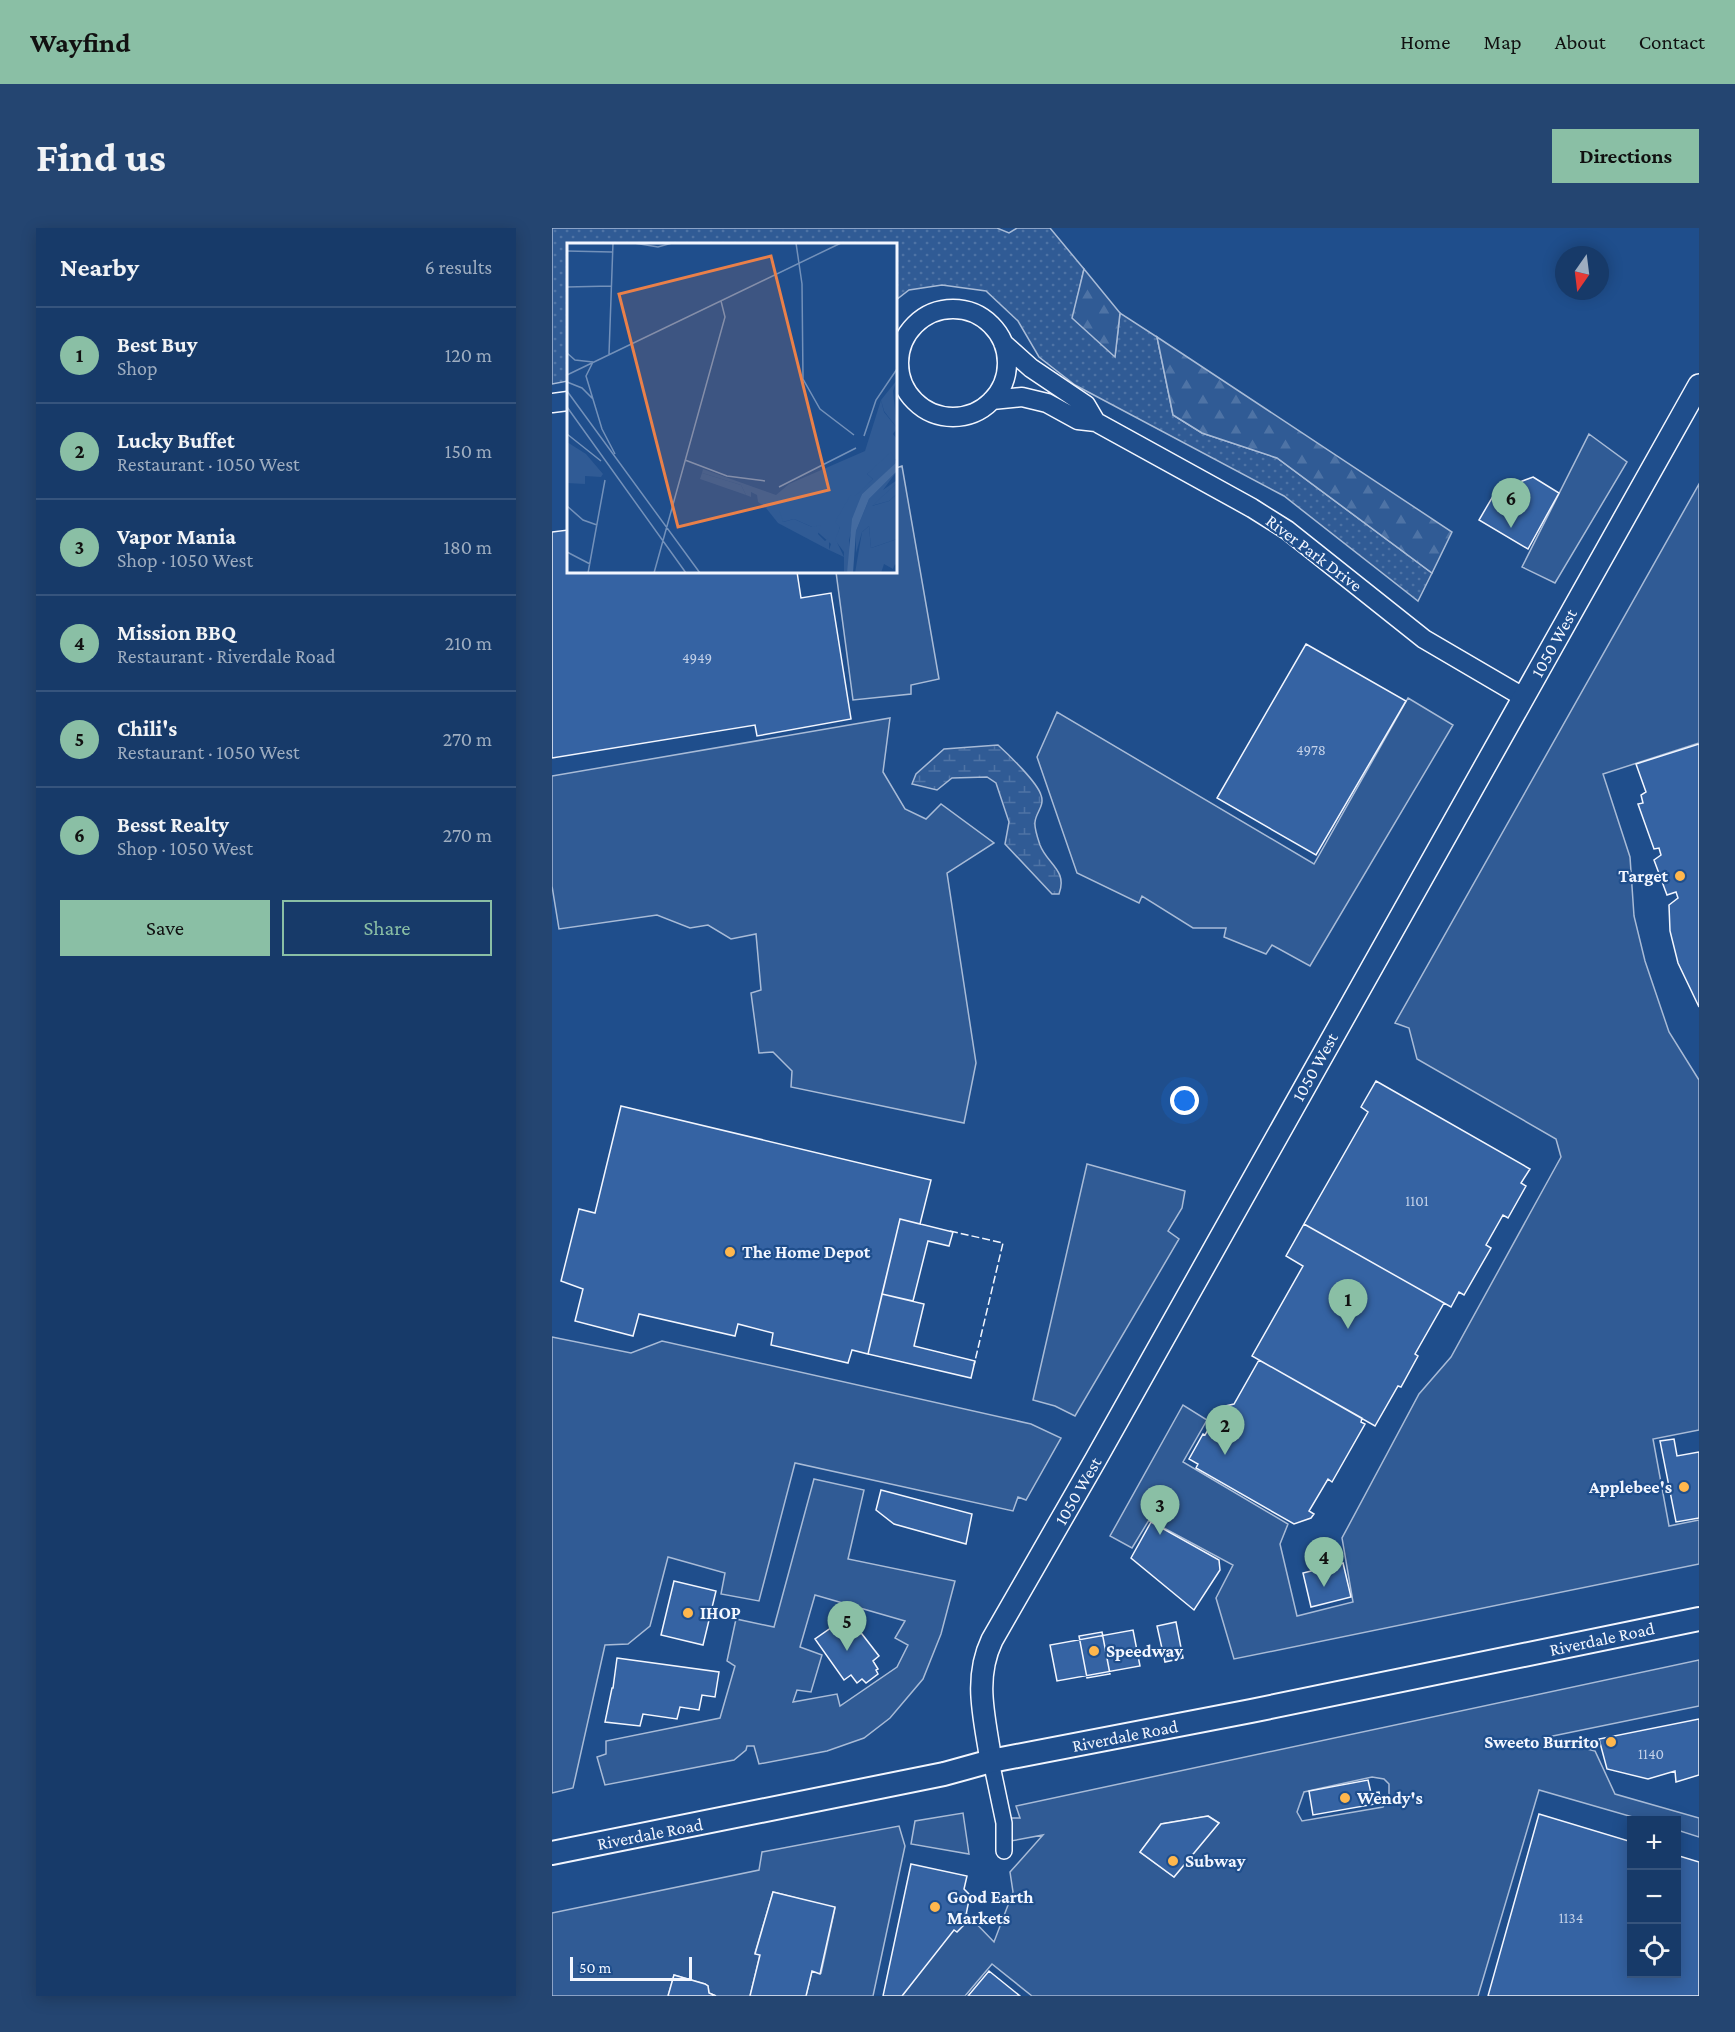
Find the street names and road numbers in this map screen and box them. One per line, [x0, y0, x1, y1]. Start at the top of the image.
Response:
street label: River Park Drive [1262, 510, 1366, 596]
street label: 1050 West [1527, 604, 1581, 681]
street label: 1050 West [1288, 1028, 1342, 1105]
street label: 1050 West [1051, 1453, 1106, 1528]
street label: Riverdale Road [1548, 1618, 1657, 1660]
street label: Riverdale Road [1071, 1716, 1180, 1756]
street label: Riverdale Road [596, 1814, 705, 1854]

